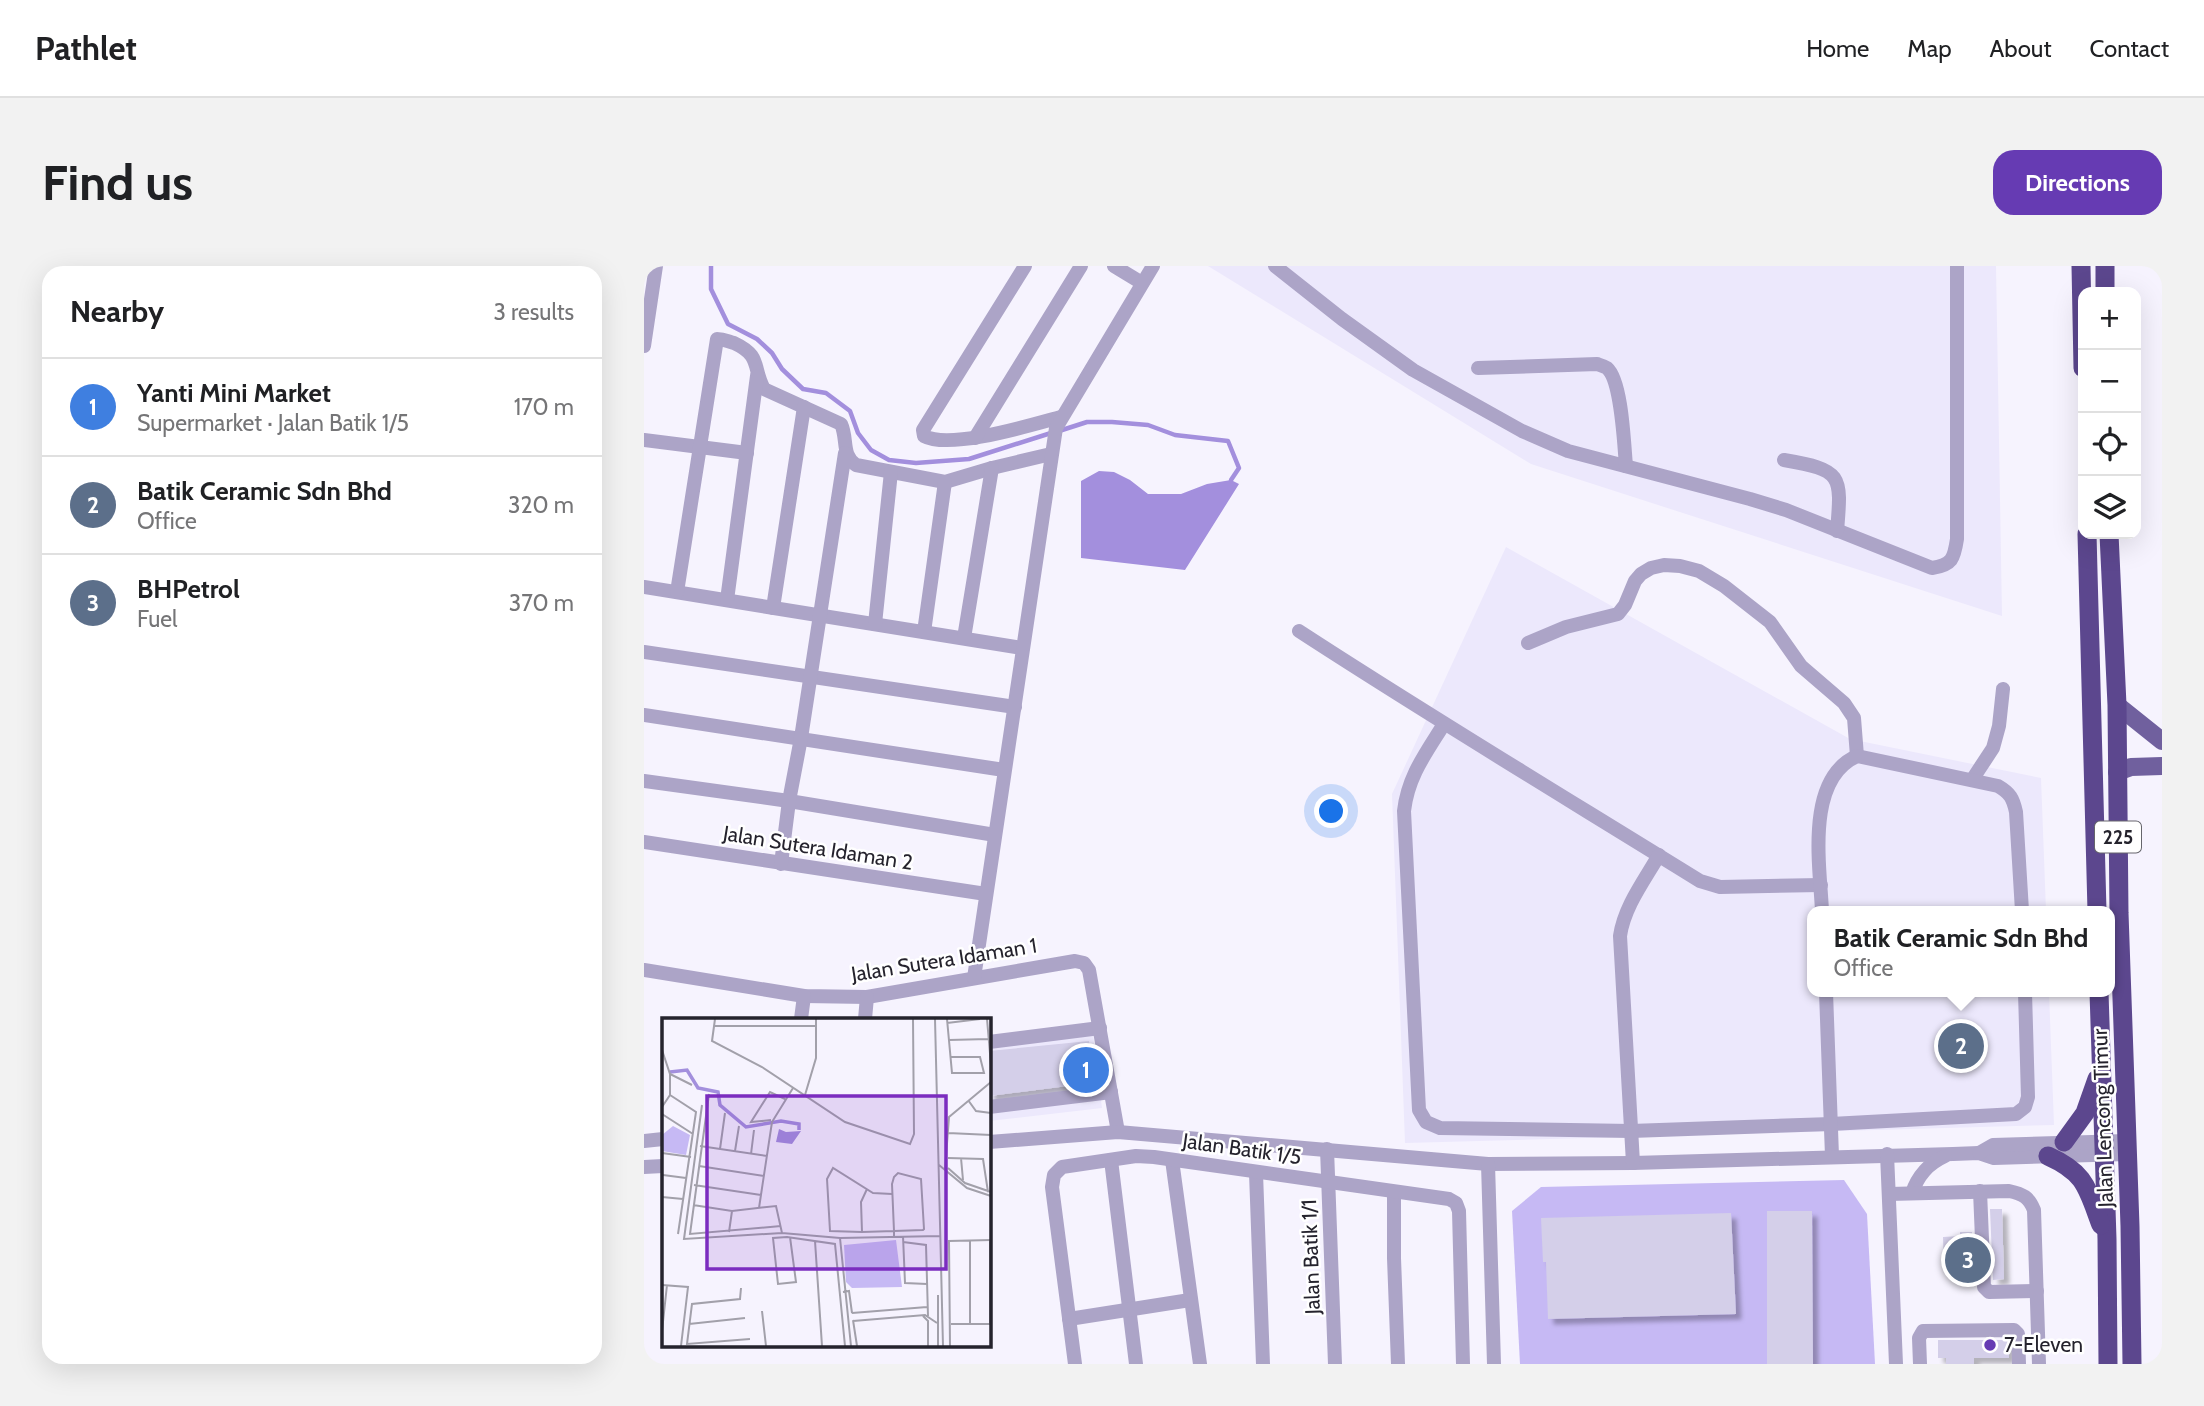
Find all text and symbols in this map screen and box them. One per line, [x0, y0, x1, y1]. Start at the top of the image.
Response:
text: Pathlet [35, 28, 137, 68]
text: Home [1806, 34, 1869, 63]
text: Map [1907, 34, 1952, 63]
text: About [1990, 34, 2052, 63]
text: Contact [2090, 34, 2169, 63]
button: Directions [1993, 150, 2162, 215]
text: Find us [42, 153, 193, 212]
map controls [2078, 287, 2141, 539]
button: + [2078, 287, 2141, 350]
text: Nearby [70, 293, 164, 330]
text: 3 results [493, 298, 574, 326]
button: − [2078, 350, 2141, 413]
text: Yanti Mini Market [137, 377, 331, 409]
text: 1 [89, 393, 97, 421]
text: 170 m [514, 393, 574, 421]
text: Supermarket · Jalan Batik 1/5 [137, 409, 409, 437]
button: locate [2078, 413, 2141, 476]
text: Batik Ceramic Sdn Bhd [137, 475, 392, 507]
button: layers [2078, 476, 2141, 539]
text: 2 [87, 491, 99, 519]
text: 320 m [508, 491, 574, 519]
text: Office [137, 507, 197, 535]
text: BHPetrol [137, 573, 240, 605]
text: 3 [87, 589, 99, 617]
text: 370 m [509, 589, 574, 617]
text: Fuel [137, 605, 177, 633]
your location [1314, 794, 1348, 828]
street label: Jalan Sutera Idaman 2 [720, 820, 915, 875]
road number: 225 [2095, 822, 2141, 852]
popup [1807, 906, 2115, 997]
text: Batik Ceramic Sdn Bhd [1834, 922, 2088, 954]
street label: Jalan Sutera Idaman 1 [848, 932, 1038, 987]
text: Office [1834, 954, 1893, 982]
inset map [662, 1018, 990, 1346]
pin: 2 [1938, 1020, 1984, 1072]
street label: Jalan Lencong Timur [2087, 1028, 2118, 1209]
pin: 1 [1063, 1044, 1109, 1096]
street label: Jalan Batik 1/5 [1180, 1128, 1303, 1169]
street label: Jalan Batik 1/1 [1296, 1199, 1325, 1316]
pin: 3 [1945, 1234, 1991, 1286]
place label: 7-Eleven [2004, 1332, 2083, 1357]
marker: 7-Eleven [1982, 1337, 1998, 1353]

